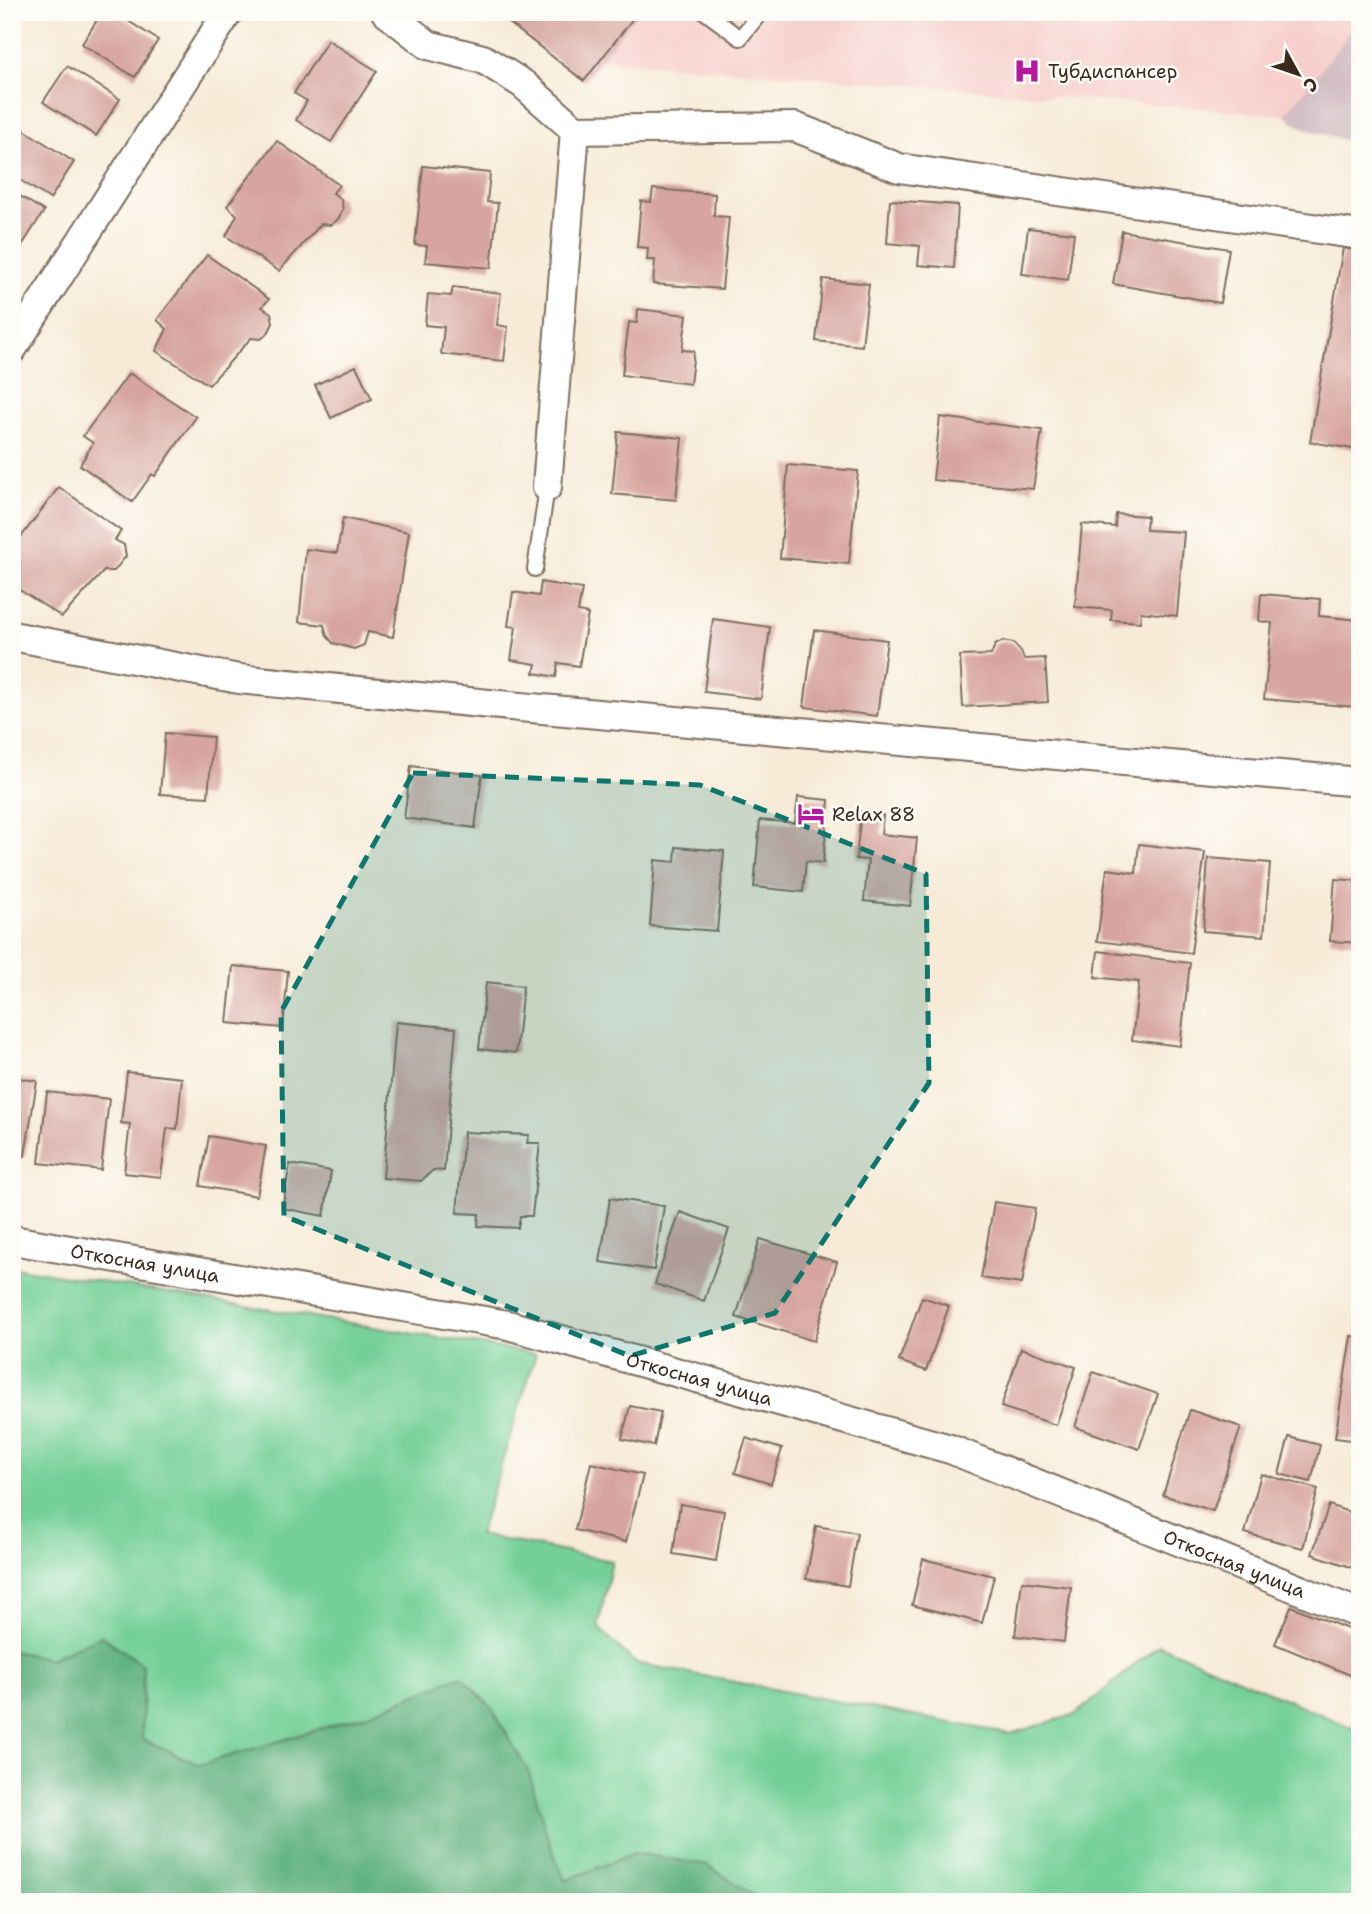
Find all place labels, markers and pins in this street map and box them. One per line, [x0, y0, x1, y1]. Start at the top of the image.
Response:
hospital icon: Тубдиспансер [1012, 56, 1042, 86]
place label: Тубдиспансер [1048, 59, 1177, 84]
hotel icon: Relax 88 [796, 799, 826, 829]
place label: Relax 88 [832, 802, 915, 827]

